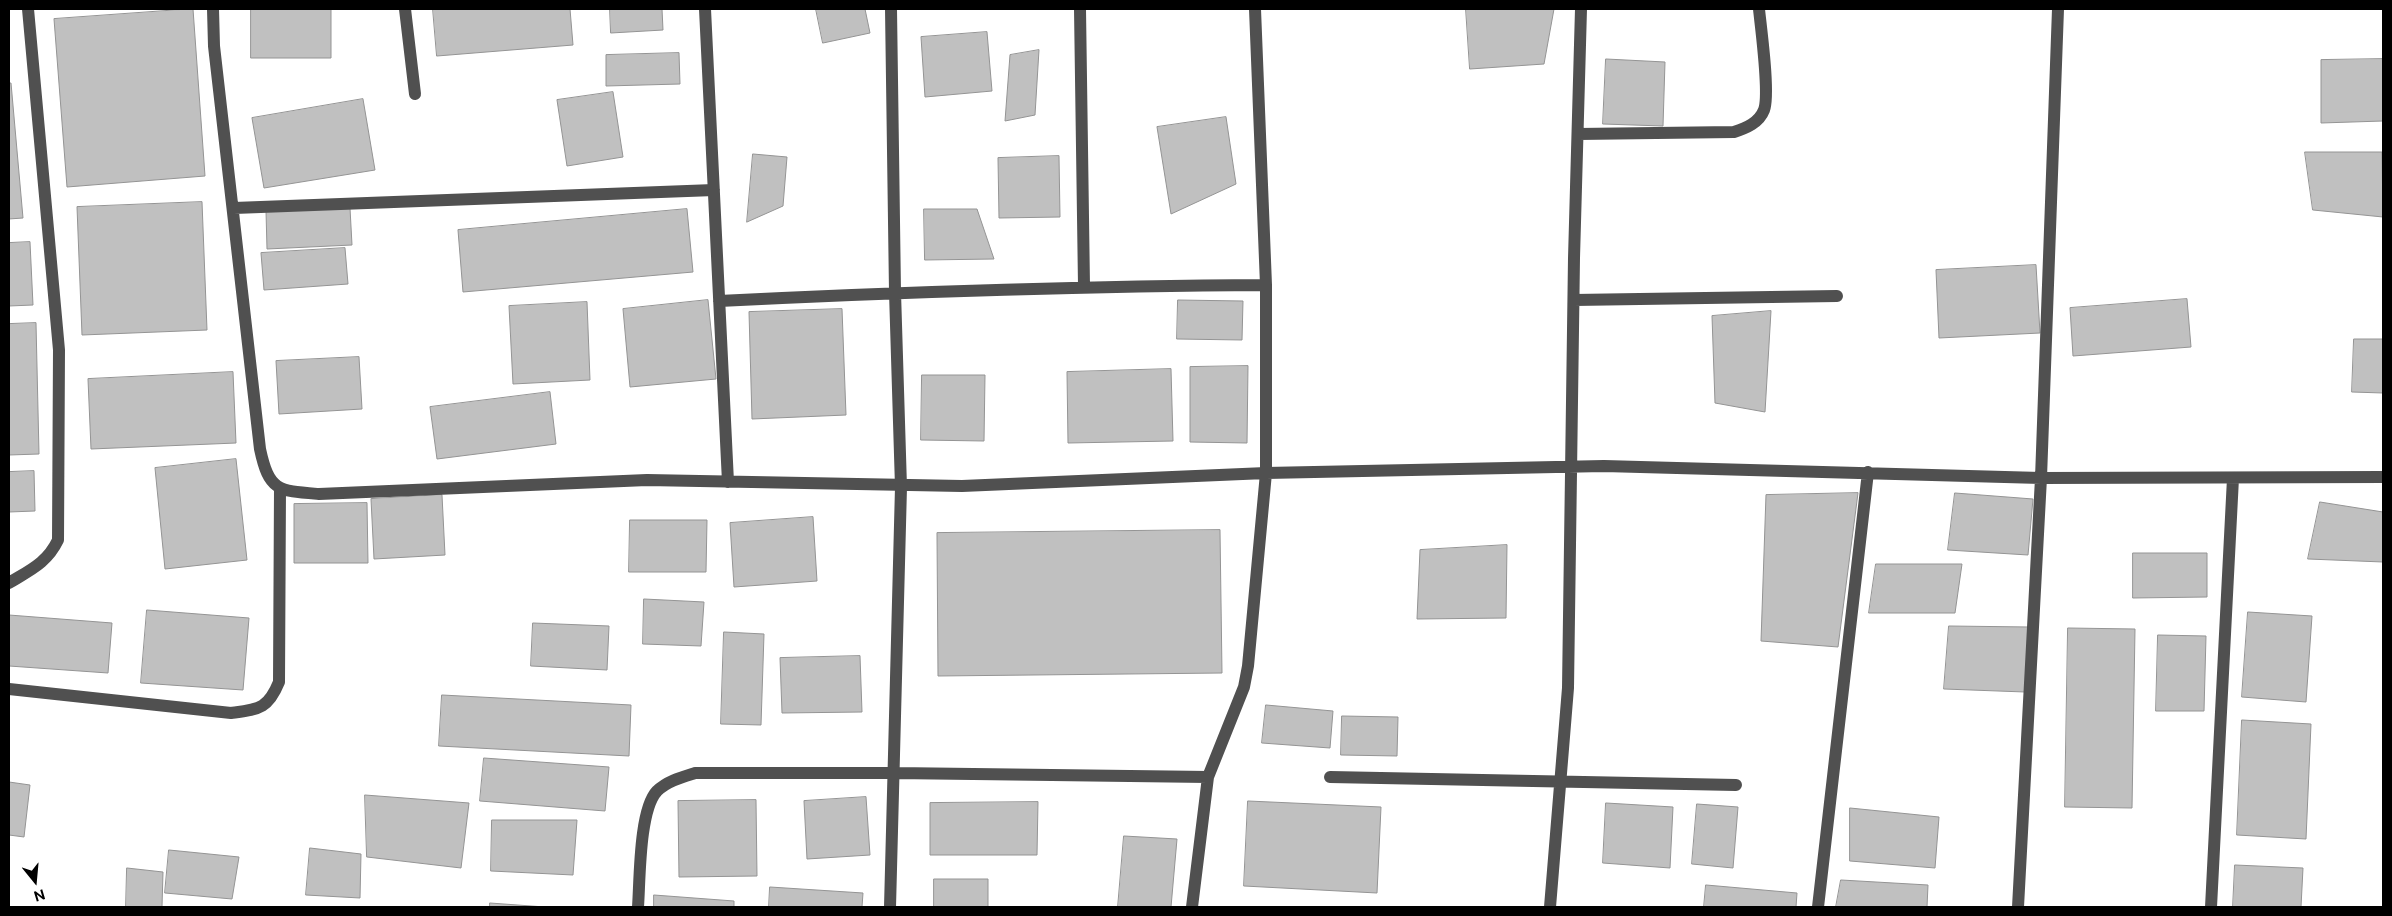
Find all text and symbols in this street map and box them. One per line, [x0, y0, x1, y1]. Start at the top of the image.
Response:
north arrow [10, 856, 60, 906]
text: N [32, 886, 47, 905]

